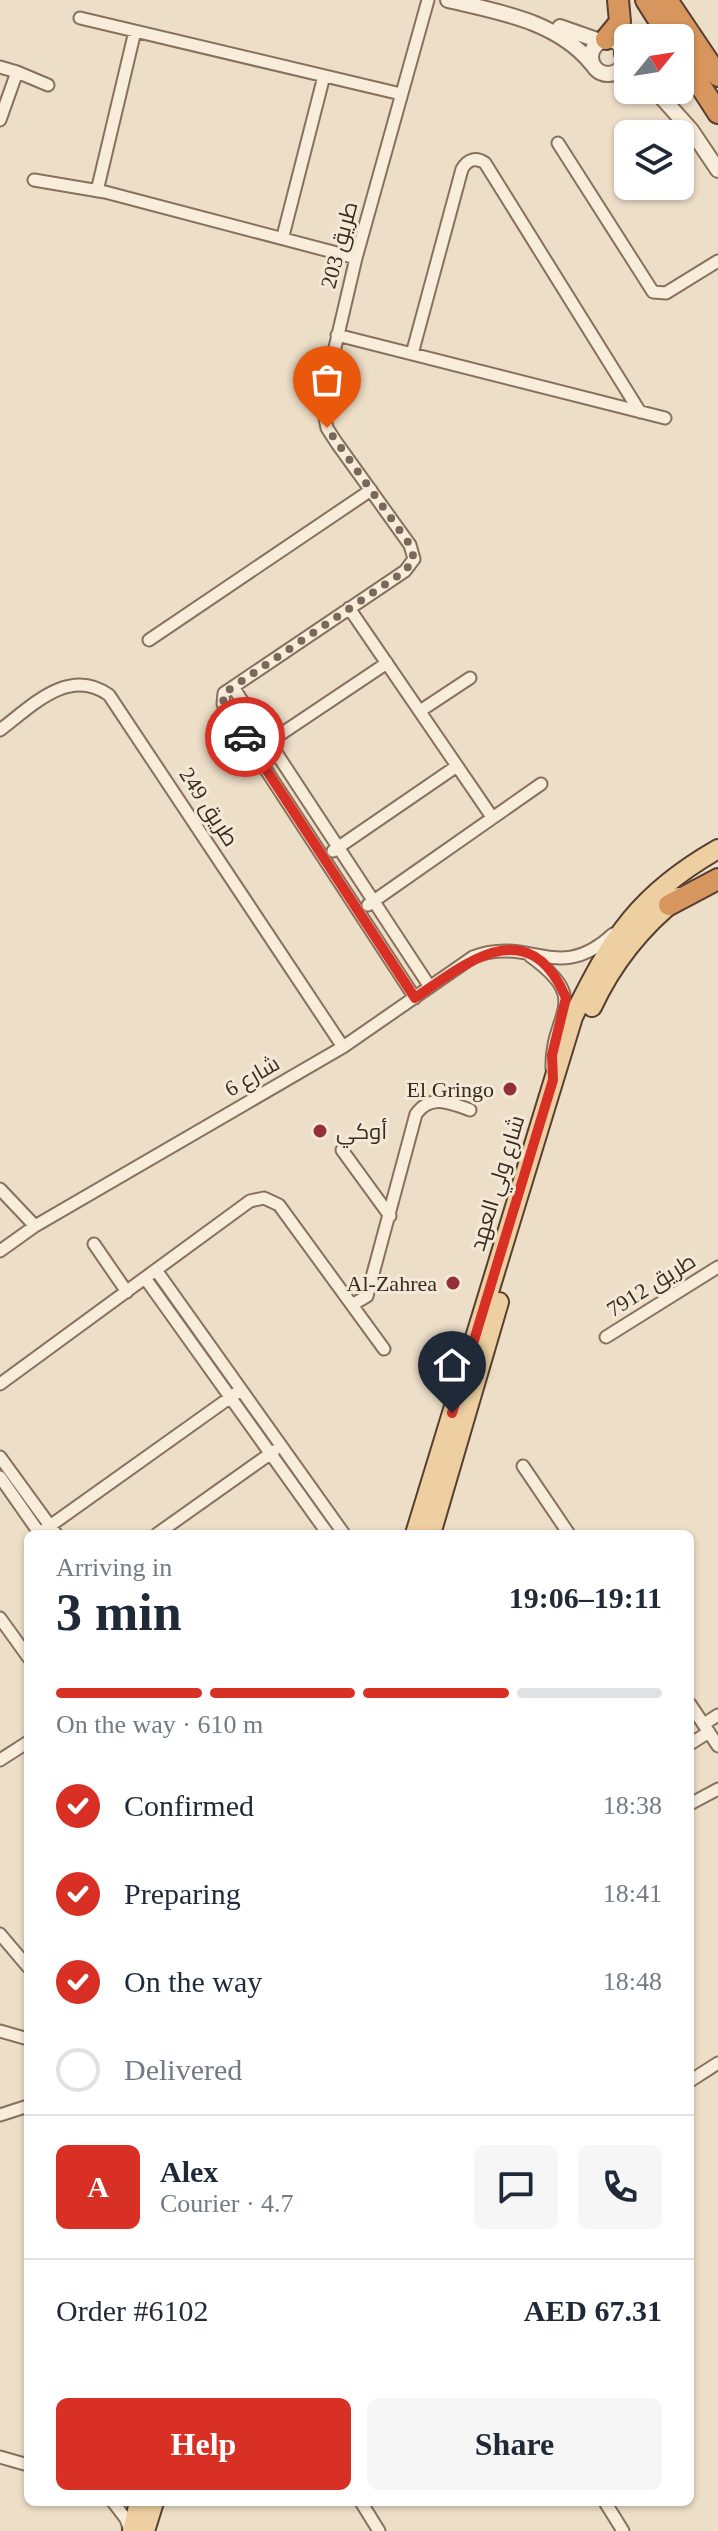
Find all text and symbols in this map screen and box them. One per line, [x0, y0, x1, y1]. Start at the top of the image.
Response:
north arrow [614, 24, 694, 104]
map controls [614, 24, 694, 200]
button: layers [614, 120, 694, 200]
street label: طريق 203 [315, 199, 364, 291]
pin [293, 346, 361, 428]
icon: bag [305, 358, 349, 402]
courier [205, 697, 285, 777]
icon: car [223, 715, 267, 759]
street label: طريق 249 [174, 763, 244, 852]
street label: شارع 6 [220, 1050, 285, 1103]
place label: El Gringo [407, 1077, 494, 1102]
marker: El Gringo [501, 1080, 519, 1098]
street label: شارع ولي العهد [465, 1112, 533, 1255]
place label: أوكي [336, 1118, 387, 1148]
marker: أوكي [311, 1122, 329, 1140]
street label: طريق 7912 [602, 1248, 700, 1323]
place label: Al-Zahrea [347, 1271, 437, 1296]
marker: Al-Zahrea [444, 1274, 462, 1292]
pin [418, 1331, 486, 1413]
icon: home [430, 1343, 474, 1387]
text: Arriving in [56, 1553, 172, 1582]
text: 19:06–19:11 [509, 1581, 662, 1614]
text: 3 min [56, 1584, 182, 1641]
text: On the way · 610 m [56, 1710, 263, 1739]
icon: check [56, 1784, 100, 1828]
text: Confirmed [124, 1789, 254, 1822]
text: 18:38 [603, 1791, 662, 1820]
icon: check [56, 1872, 100, 1916]
text: Preparing [124, 1877, 241, 1910]
text: 18:41 [603, 1879, 662, 1908]
icon: check [56, 1960, 100, 2004]
text: On the way [124, 1965, 262, 1998]
text: 18:48 [603, 1967, 662, 1996]
text: Delivered [124, 2053, 242, 2086]
button: chat [474, 2145, 558, 2229]
button: phone [578, 2145, 662, 2229]
text: Alex [160, 2155, 218, 2188]
text: A [87, 2170, 109, 2203]
text: Courier · 4.7 [160, 2189, 294, 2218]
text: Order #6102 [56, 2294, 208, 2327]
text: AED 67.31 [524, 2294, 662, 2327]
button: Help [56, 2398, 351, 2490]
button: Share [367, 2398, 662, 2490]

